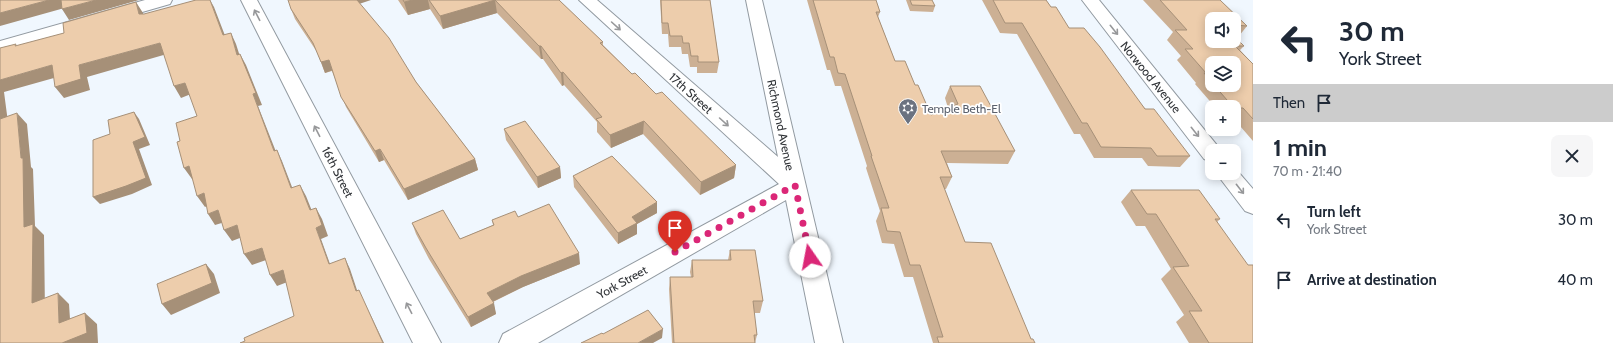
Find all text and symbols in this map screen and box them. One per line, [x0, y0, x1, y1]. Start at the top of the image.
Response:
one-way arrow [253, 10, 260, 22]
map controls [1205, 12, 1241, 180]
button: sound [1205, 12, 1241, 48]
text: 30 m [1339, 14, 1405, 48]
icon: left [1273, 16, 1325, 68]
one-way arrow [611, 21, 621, 31]
one-way arrow [1109, 25, 1118, 36]
street label: Norwood Avenue [1118, 38, 1184, 116]
text: York Street [1339, 48, 1422, 70]
button: layers [1205, 56, 1241, 92]
street label: 17th Street [666, 69, 716, 117]
street label: Richmond Avenue [764, 78, 798, 172]
icon: arrive [1313, 92, 1335, 114]
text: Then [1273, 94, 1305, 112]
synagogue icon: Temple Beth-El [897, 97, 919, 125]
button: + [1205, 100, 1241, 136]
place label: Temple Beth-El [922, 101, 1001, 116]
one-way arrow [718, 117, 729, 126]
one-way arrow [313, 125, 320, 137]
one-way arrow [1191, 127, 1199, 138]
text: 1 min [1273, 133, 1327, 162]
button: close [1551, 135, 1593, 177]
street label: 16th Street [319, 144, 357, 200]
button: − [1205, 144, 1241, 180]
text: 70 m · 21:40 [1273, 163, 1342, 179]
one-way arrow [1236, 184, 1245, 195]
text: Turn left [1307, 203, 1361, 221]
icon: left [1273, 209, 1295, 231]
pin [658, 211, 692, 252]
text: 30 m [1558, 211, 1593, 229]
icon: arrive [664, 217, 686, 239]
text: York Street [1307, 221, 1367, 237]
position arrow [789, 236, 831, 278]
street label: York Street [593, 262, 650, 302]
icon: arrive [1273, 269, 1295, 291]
text: Arrive at destination [1307, 271, 1437, 289]
text: 40 m [1557, 271, 1593, 289]
one-way arrow [405, 303, 412, 315]

